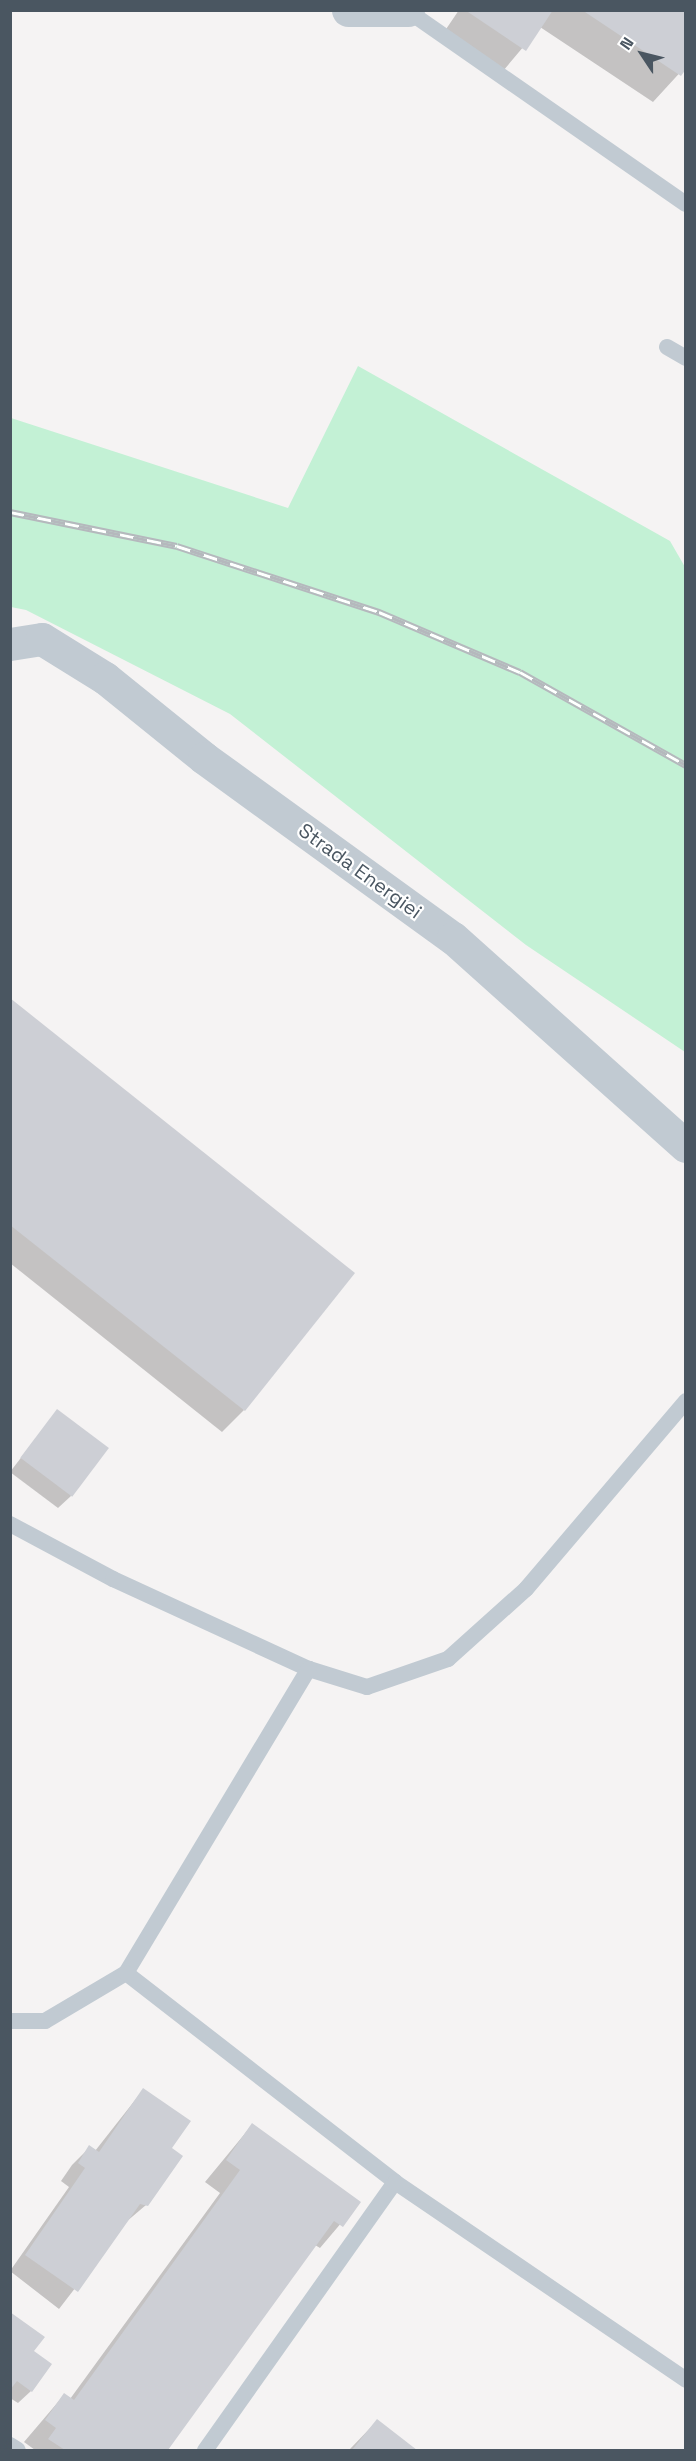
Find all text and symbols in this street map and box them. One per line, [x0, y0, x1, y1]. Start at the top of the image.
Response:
north arrow [612, 24, 672, 84]
text: N [615, 33, 639, 54]
street label: Strada Energiei [294, 818, 426, 924]

